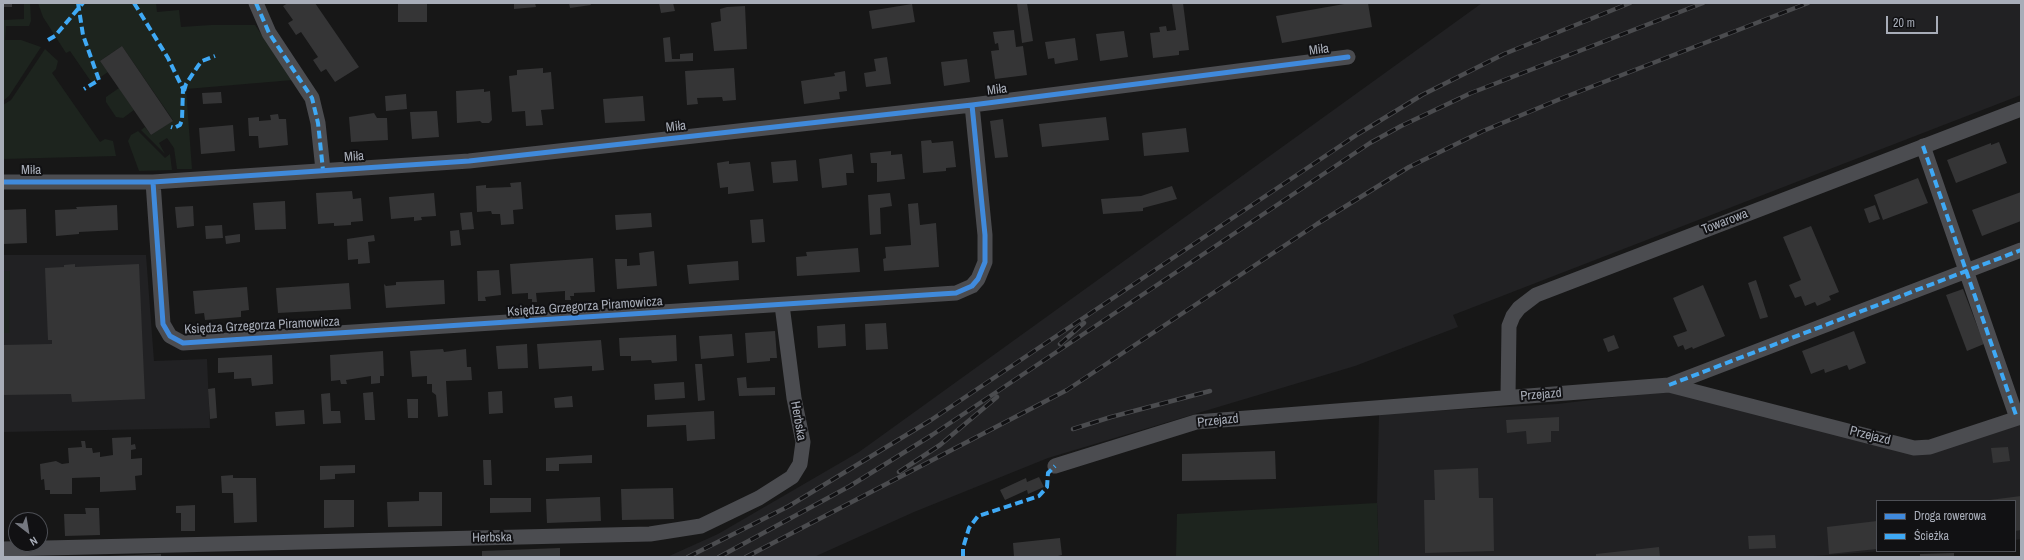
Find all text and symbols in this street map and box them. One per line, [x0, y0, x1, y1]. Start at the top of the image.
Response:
scale bar [1888, 8, 1940, 34]
text: 20 m [1893, 15, 1915, 31]
street label: Miła [1308, 41, 1330, 59]
street label: Miła [986, 81, 1008, 99]
street label: Miła [665, 118, 687, 136]
street label: Miła [344, 149, 364, 165]
street label: Miła [21, 163, 41, 179]
street label: Towarowa [1700, 206, 1750, 238]
street label: Księdza Grzegorza Piramowicza [507, 294, 663, 320]
street label: Księdza Grzegorza Piramowicza [184, 314, 340, 338]
street label: Przejazd [1520, 385, 1562, 405]
street label: Herbska [787, 400, 809, 442]
street label: Przejazd [1197, 411, 1239, 431]
street label: Przejazd [1848, 423, 1892, 449]
legend [1876, 500, 2016, 552]
text: Droga rowerowa [1914, 508, 1986, 524]
north arrow [8, 512, 48, 552]
text: Ścieżka [1914, 528, 1949, 544]
street label: Herbska [472, 530, 512, 546]
text: N [27, 534, 40, 549]

